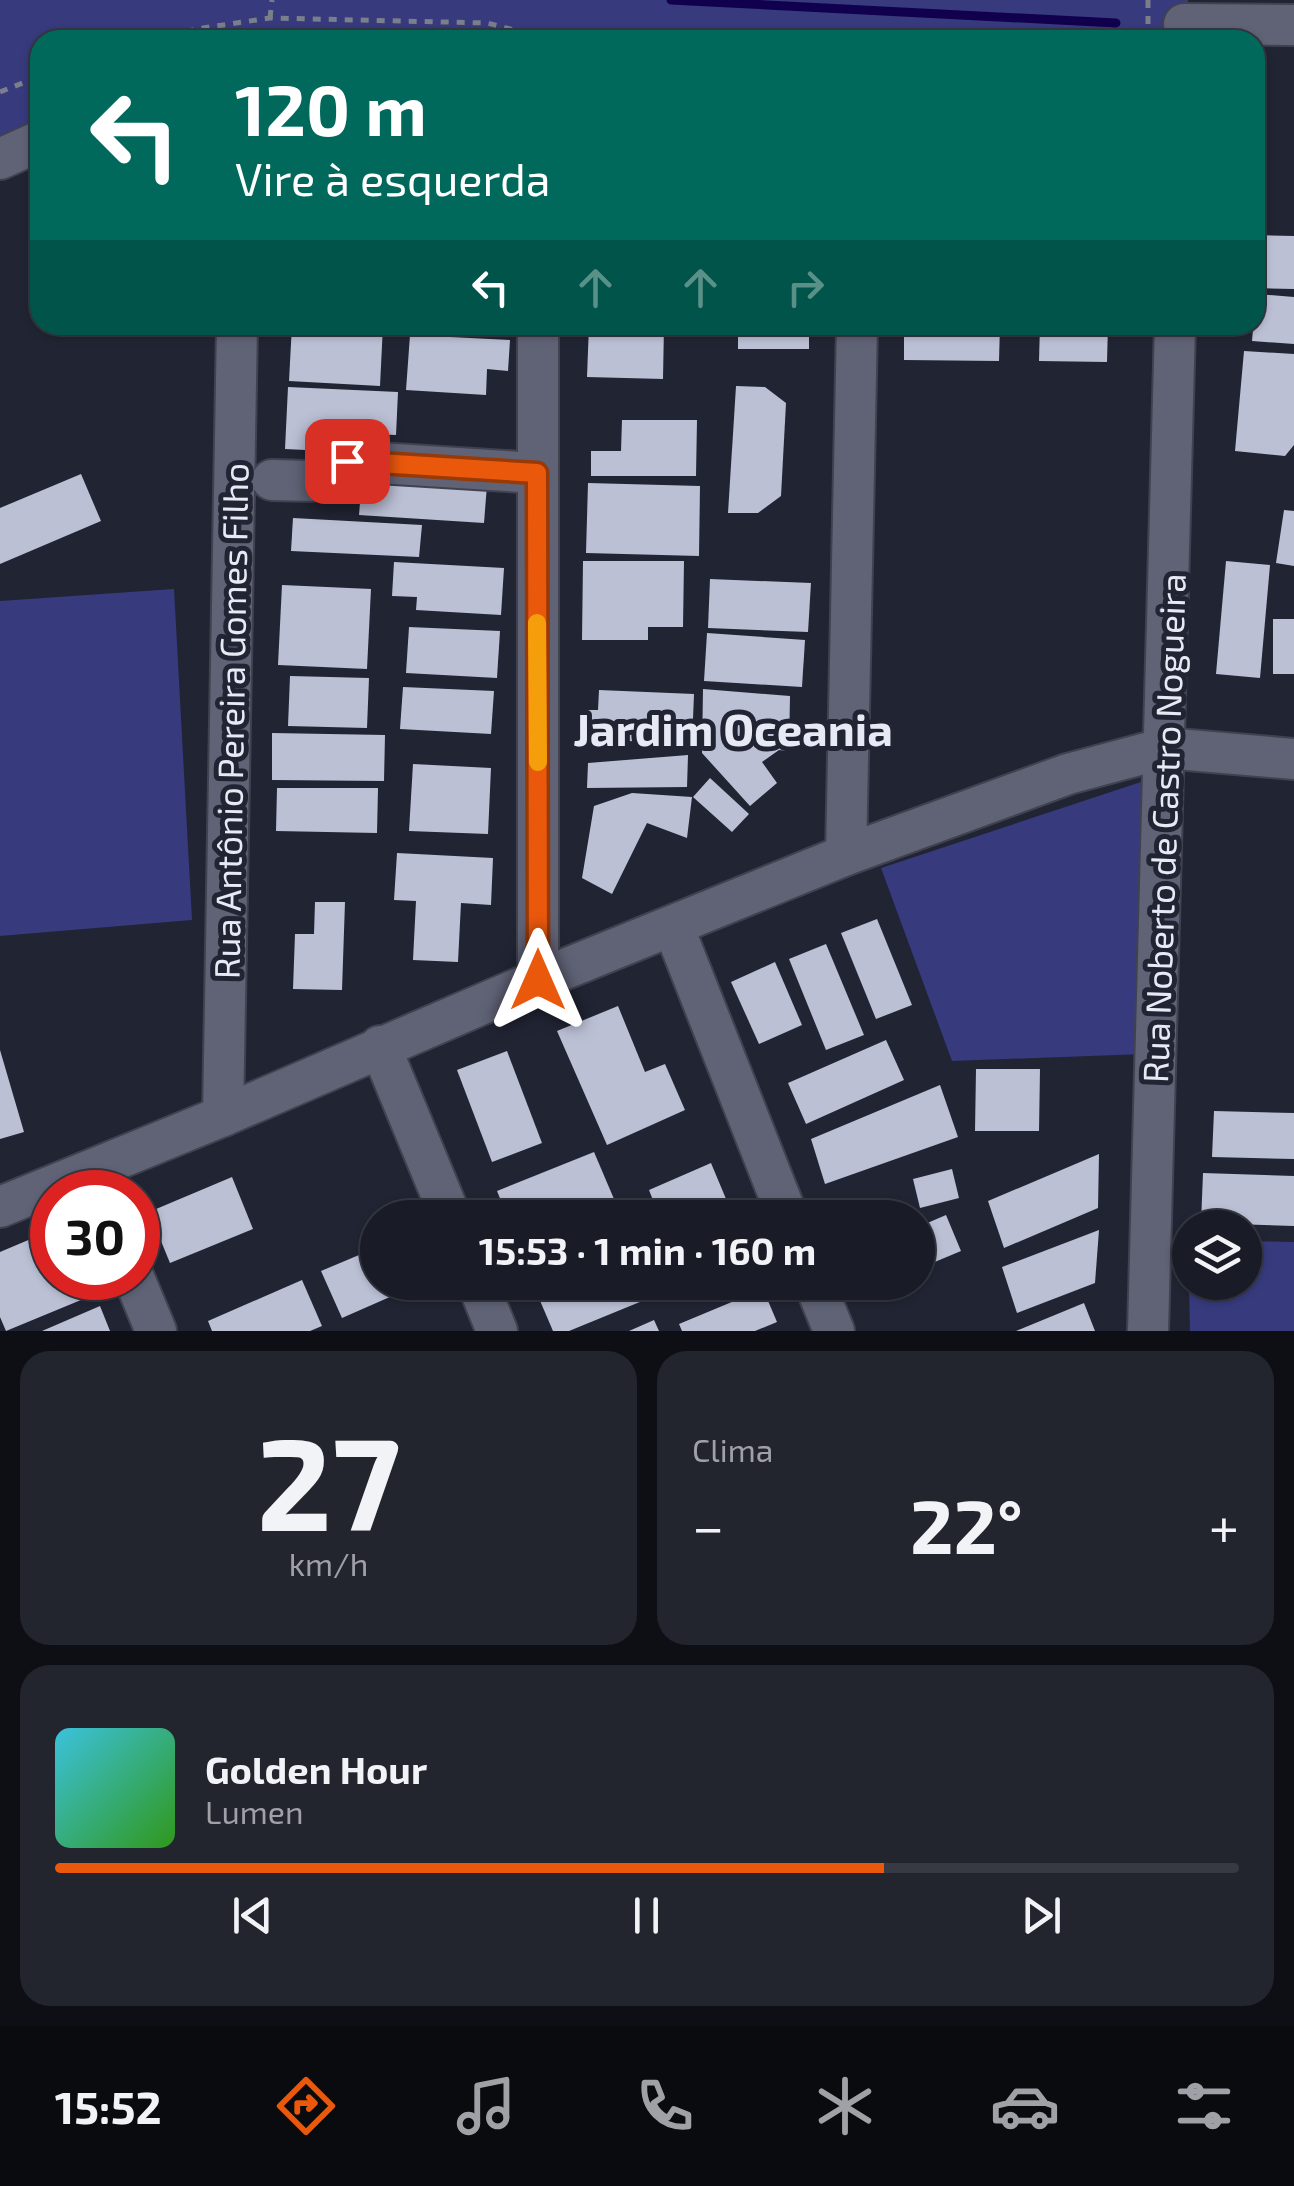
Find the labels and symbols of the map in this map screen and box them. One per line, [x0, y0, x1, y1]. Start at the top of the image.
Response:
pin [305, 419, 390, 504]
street label: Rua Antônio Pereira Gomes Filho [204, 463, 256, 979]
street label: Rua Noberto de Castro Nogueira [1133, 572, 1193, 1084]
district label: Jardim Oceania [573, 701, 893, 755]
position arrow [486, 928, 590, 1032]
speed limit sign: 30 [30, 1170, 160, 1300]

